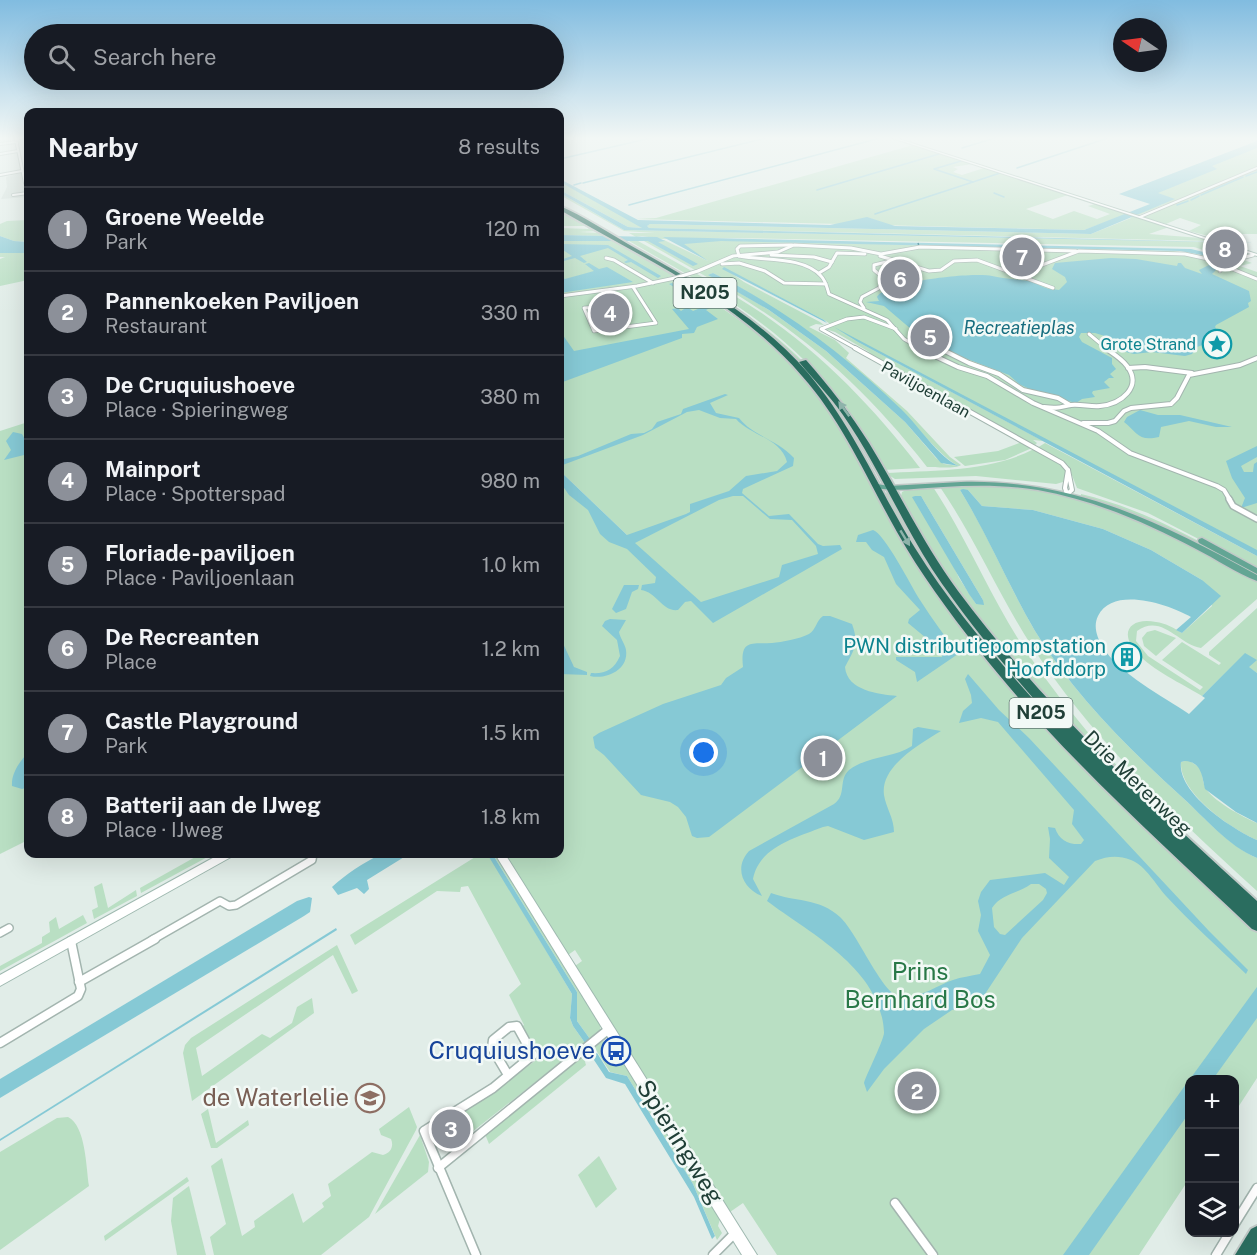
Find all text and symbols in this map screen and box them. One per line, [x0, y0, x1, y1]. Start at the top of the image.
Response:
north arrow [1113, 18, 1167, 72]
search box [24, 24, 564, 90]
icon: search [45, 41, 78, 74]
text: Search here [93, 44, 217, 70]
text: Nearby [48, 132, 138, 163]
text: 8 results [458, 135, 540, 159]
text: Groene Weelde [105, 204, 264, 230]
text: 1 [63, 217, 72, 241]
text: 120 m [486, 217, 540, 241]
pin: 8 [1206, 226, 1244, 272]
text: Park [105, 230, 148, 254]
pin: 7 [1002, 234, 1042, 280]
pin: 6 [880, 256, 920, 302]
road number: N205 [674, 278, 736, 308]
text: Pannenkoeken Paviljoen [105, 288, 359, 314]
pin: 4 [590, 290, 630, 336]
text: 2 [61, 301, 74, 325]
text: 330 m [481, 301, 540, 325]
text: Restaurant [105, 314, 207, 338]
pin: 5 [910, 314, 950, 360]
water label: Recreatieplas [964, 317, 1075, 338]
place icon: Grote Strand [1201, 328, 1233, 360]
place label: Grote Strand [1100, 335, 1196, 354]
street label: Paviljoenlaan [878, 357, 974, 422]
text: De Cruquiushoeve [105, 372, 295, 398]
text: 3 [61, 385, 74, 409]
text: 380 m [480, 385, 540, 409]
text: Place · Spieringweg [105, 398, 289, 422]
one-way arrow [839, 402, 851, 417]
text: Mainport [105, 456, 201, 482]
text: 4 [61, 469, 74, 493]
text: 980 m [480, 469, 540, 493]
text: Place · Spotterspad [105, 482, 285, 506]
one-way arrow [900, 530, 910, 547]
text: Floriade-paviljoen [105, 540, 295, 566]
text: 5 [61, 553, 74, 577]
text: 1.0 km [482, 553, 540, 577]
text: Place · Paviljoenlaan [105, 566, 294, 590]
text: De Recreanten [105, 624, 259, 650]
place label: PWN distributiepompstation Hoofddorp [843, 634, 1106, 681]
text: 6 [61, 637, 74, 661]
text: 1.2 km [482, 637, 540, 661]
building icon: PWN distributiepompstation Hoofddorp [1111, 641, 1143, 673]
text: Place [105, 650, 157, 674]
road number: N205 [1010, 698, 1072, 728]
text: Castle Playground [105, 708, 298, 734]
text: 7 [61, 721, 74, 745]
text: 1.5 km [481, 721, 540, 745]
street label: Drie Merenweg [1079, 725, 1197, 841]
text: Park [105, 734, 148, 758]
pin: 1 [804, 736, 842, 780]
your location [689, 738, 718, 767]
text: Batterij aan de IJweg [105, 792, 321, 818]
text: 8 [61, 805, 74, 829]
text: 1.8 km [481, 805, 540, 829]
text: Place · IJweg [105, 818, 223, 842]
park label: Prins Bernhard Bos [844, 957, 996, 1013]
bus stop icon: Cruquiushoeve [600, 1035, 632, 1067]
place label: Cruquiushoeve [429, 1036, 595, 1064]
pin: 2 [898, 1068, 936, 1114]
street label: Spieringweg [632, 1074, 730, 1209]
map controls [1185, 1075, 1239, 1237]
button: + [1185, 1075, 1239, 1129]
school or university icon: de Waterlelie [354, 1082, 386, 1114]
place label: de Waterlelie [202, 1083, 349, 1111]
pin: 3 [432, 1106, 470, 1152]
button: − [1185, 1129, 1239, 1183]
button: layers [1185, 1183, 1239, 1237]

